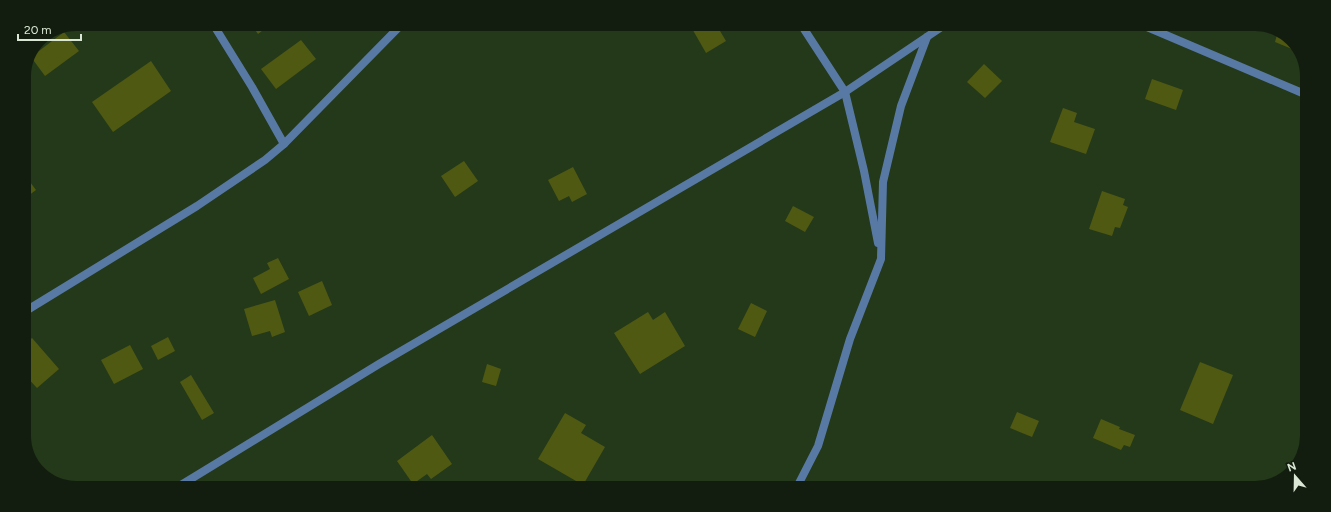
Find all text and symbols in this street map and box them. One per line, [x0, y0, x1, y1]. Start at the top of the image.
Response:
scale bar [18, 16, 81, 42]
text: 20 m [24, 23, 52, 37]
north arrow [1275, 456, 1315, 496]
text: N [1286, 460, 1298, 475]

